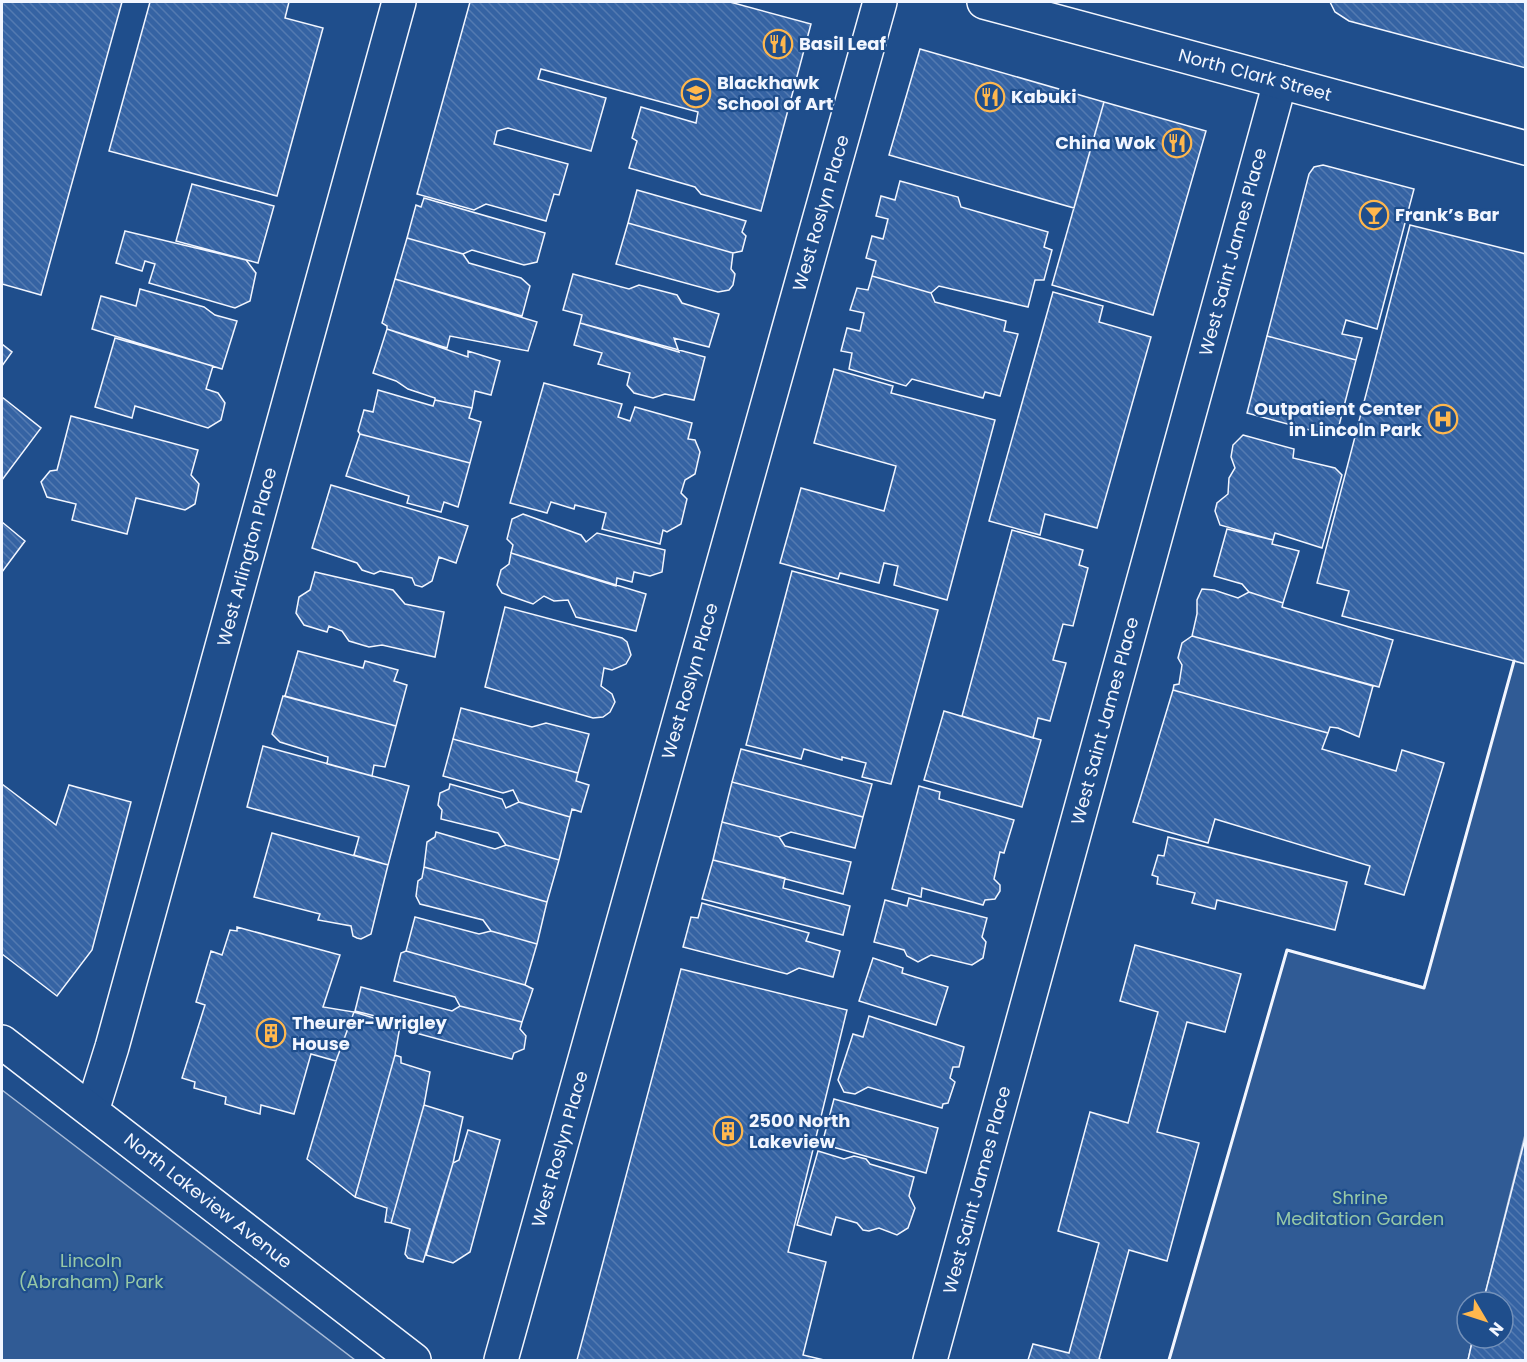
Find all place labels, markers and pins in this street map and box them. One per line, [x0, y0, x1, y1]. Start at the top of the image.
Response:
restaurant icon: Basil Leaf [762, 28, 794, 60]
place label: Basil Leaf [799, 31, 886, 56]
place label: Blackhawk School of Art [717, 70, 833, 116]
school or university icon: Blackhawk School of Art [680, 77, 712, 109]
restaurant icon: Kabuki [974, 81, 1006, 113]
place label: Kabuki [1011, 84, 1077, 109]
restaurant icon: China Wok [1161, 127, 1193, 159]
place label: China Wok [1055, 130, 1157, 155]
bar icon: Frank’s Bar [1358, 199, 1390, 231]
place label: Frank’s Bar [1395, 202, 1500, 227]
place label: Outpatient Center in Lincoln Park [1254, 396, 1423, 442]
hospital icon: Outpatient Center in Lincoln Park [1427, 403, 1459, 435]
place label: Theurer-Wrigley House [292, 1010, 447, 1056]
building icon: Theurer-Wrigley House [255, 1017, 287, 1049]
place label: 2500 North Lakeview [749, 1108, 850, 1154]
building icon: 2500 North Lakeview [712, 1115, 744, 1147]

